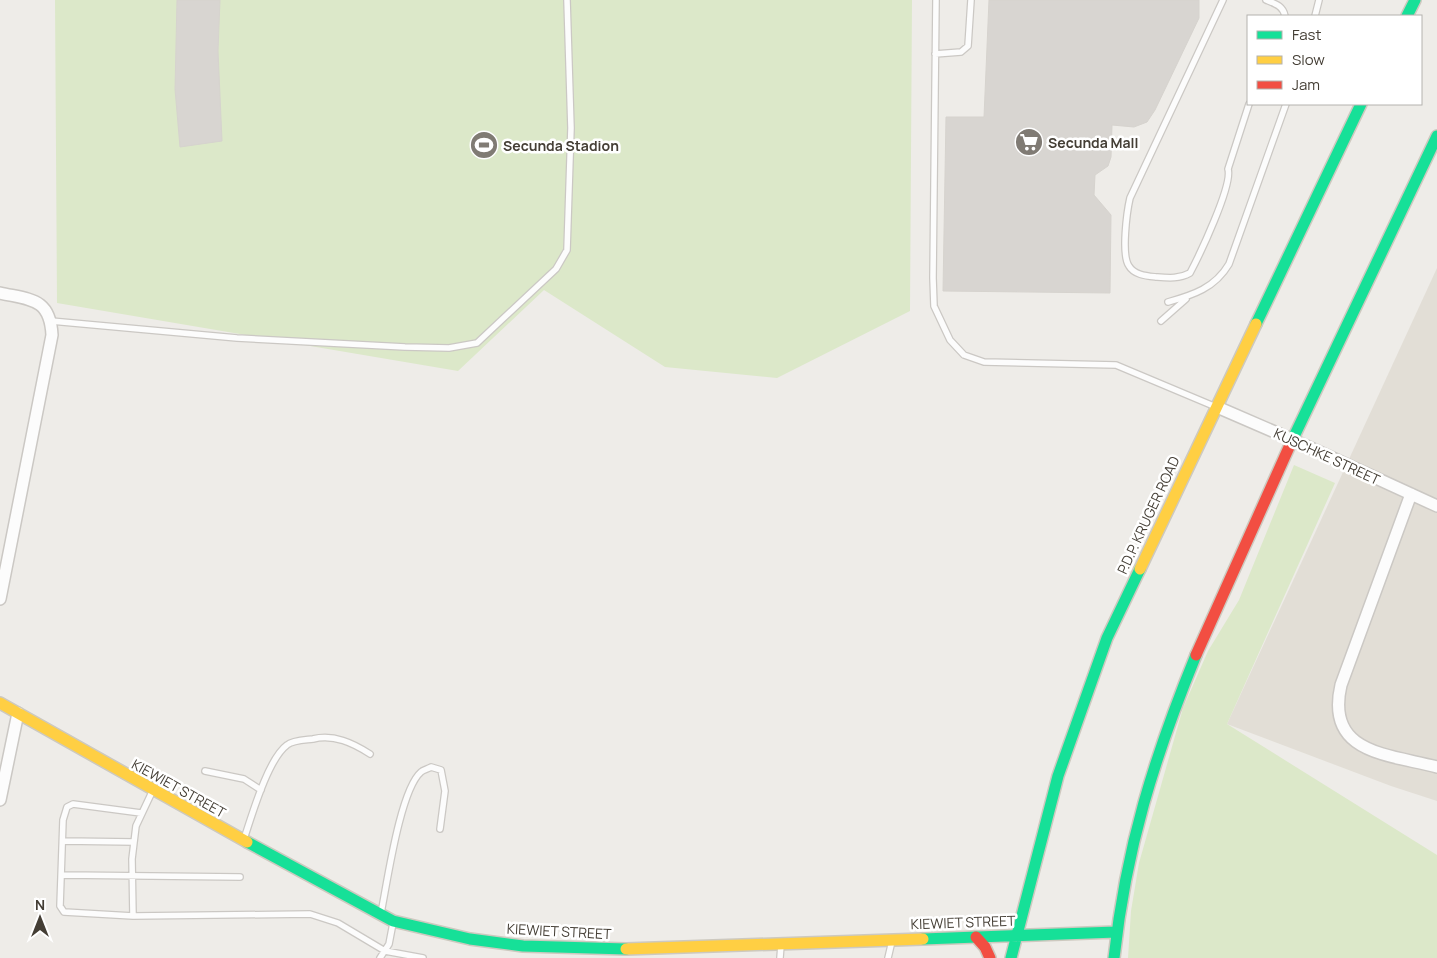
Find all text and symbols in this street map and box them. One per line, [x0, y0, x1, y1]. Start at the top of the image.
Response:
legend [1247, 15, 1422, 105]
text: Fast [1292, 24, 1321, 45]
text: Slow [1292, 49, 1325, 70]
text: Jam [1292, 74, 1320, 95]
supermarket icon: Secunda Mall [1014, 127, 1044, 157]
sports icon: Secunda Stadion [469, 130, 499, 160]
place label: Secunda Mall [1048, 133, 1138, 152]
place label: Secunda Stadion [503, 136, 619, 155]
street label: KUSCHKE STREET [1271, 423, 1384, 489]
street label: P.D.P. KRUGER ROAD [1112, 453, 1184, 577]
street label: KIEWIET STREET [129, 754, 230, 822]
north arrow [15, 893, 65, 943]
text: N [35, 895, 45, 914]
street label: KIEWIET STREET [910, 911, 1016, 933]
street label: KIEWIET STREET [506, 919, 612, 943]

